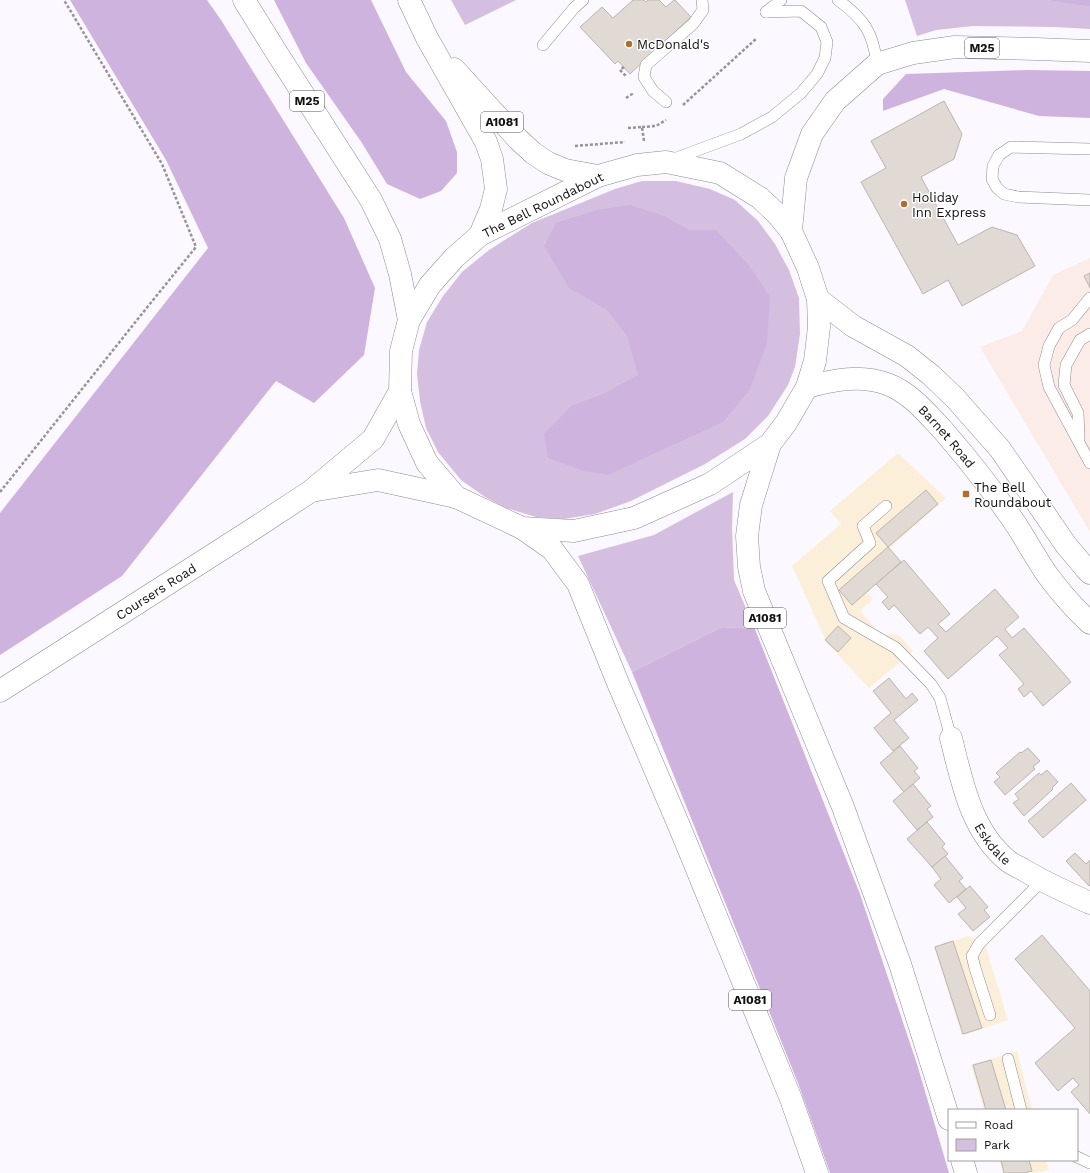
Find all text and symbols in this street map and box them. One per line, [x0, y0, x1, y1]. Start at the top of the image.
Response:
place label: McDonald's [637, 37, 710, 52]
road number: M25 [965, 38, 999, 58]
marker: McDonald's [624, 39, 634, 49]
road number: M25 [290, 91, 324, 111]
road number: A1081 [481, 112, 523, 132]
street label: The Bell Roundabout [480, 169, 606, 241]
place label: Holiday Inn Express [912, 190, 986, 220]
marker: Holiday Inn Express [899, 199, 909, 209]
street label: Barnet Road [916, 402, 978, 471]
place label: The Bell Roundabout [974, 480, 1052, 510]
marker: The Bell Roundabout [961, 489, 971, 499]
street label: Coursers Road [113, 560, 199, 622]
road number: A1081 [744, 608, 786, 628]
street label: Eskdale [972, 820, 1014, 868]
road number: A1081 [729, 990, 771, 1010]
legend [948, 1109, 1078, 1161]
text: Road [984, 1118, 1013, 1132]
text: Park [984, 1138, 1010, 1152]

